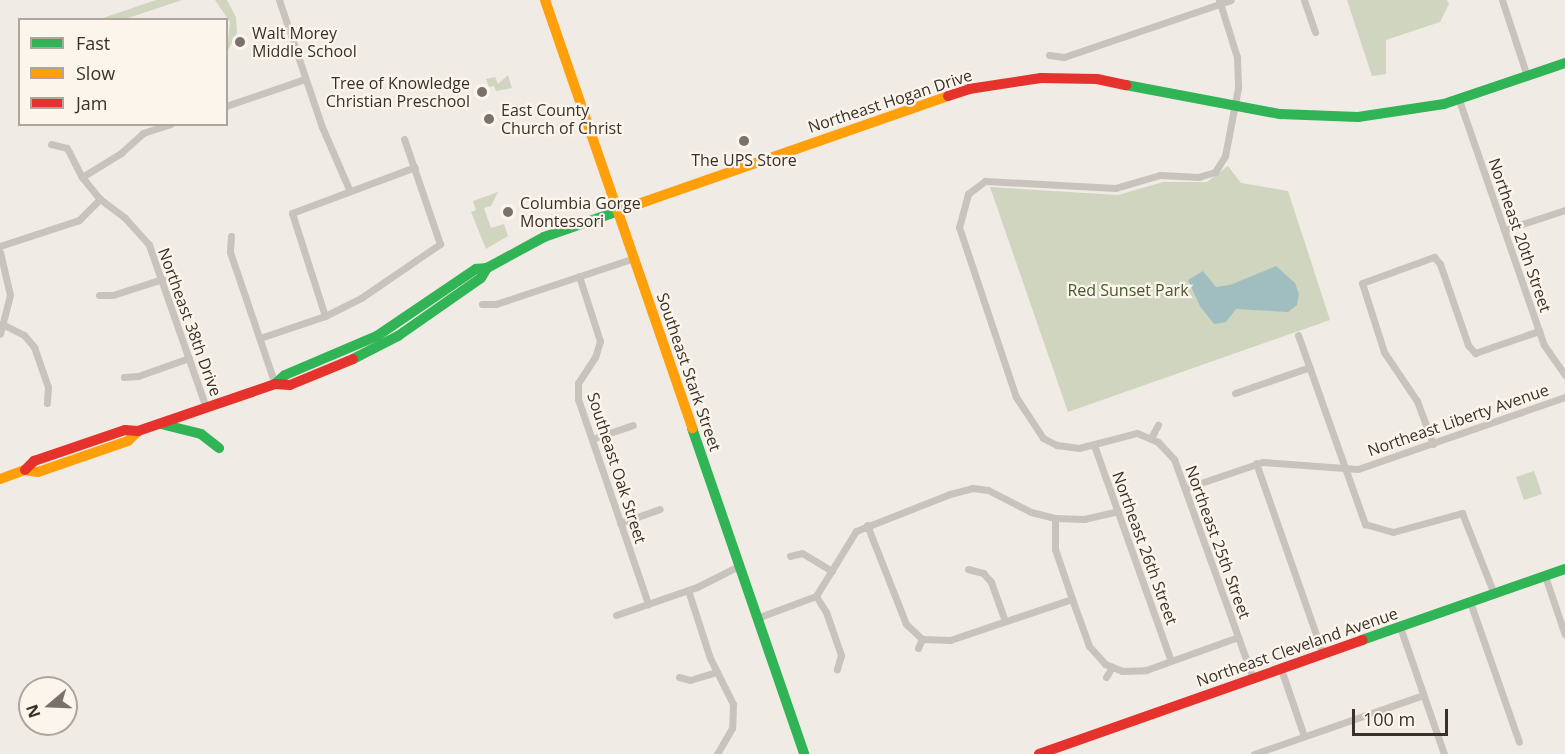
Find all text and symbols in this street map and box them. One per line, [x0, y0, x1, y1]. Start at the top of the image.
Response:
legend [18, 18, 228, 126]
place label: Walt Morey Middle School [252, 23, 357, 61]
text: Fast [76, 31, 110, 55]
marker: Walt Morey Middle School [233, 35, 247, 49]
text: Slow [76, 61, 115, 85]
street label: Northeast Hogan Drive [806, 65, 974, 137]
place label: Tree of Knowledge Christian Preschool [326, 73, 470, 111]
marker: Tree of Knowledge Christian Preschool [475, 85, 489, 99]
text: Jam [76, 91, 108, 115]
place label: East County Church of Christ [501, 100, 622, 138]
marker: East County Church of Christ [482, 112, 496, 126]
marker: The UPS Store [737, 134, 751, 148]
place label: The UPS Store [691, 150, 797, 170]
street label: Northeast 20th Street [1485, 155, 1555, 315]
place label: Columbia Gorge Montessori [520, 193, 641, 231]
marker: Columbia Gorge Montessori [501, 205, 515, 219]
street label: Northeast 38th Drive [154, 245, 226, 399]
park label: Red Sunset Park [1067, 280, 1189, 300]
street label: Southeast Stark Street [653, 290, 725, 454]
street label: Northeast Liberty Avenue [1365, 380, 1551, 460]
street label: Southeast Oak Street [584, 390, 650, 546]
street label: Northeast 25th Street [1181, 463, 1255, 621]
street label: Northeast 26th Street [1108, 469, 1182, 627]
street label: Northeast Cleveland Avenue [1194, 603, 1400, 691]
north arrow [18, 676, 78, 736]
scale bar [1355, 697, 1451, 735]
text: N [20, 701, 45, 721]
text: 100 m [1363, 707, 1415, 731]

